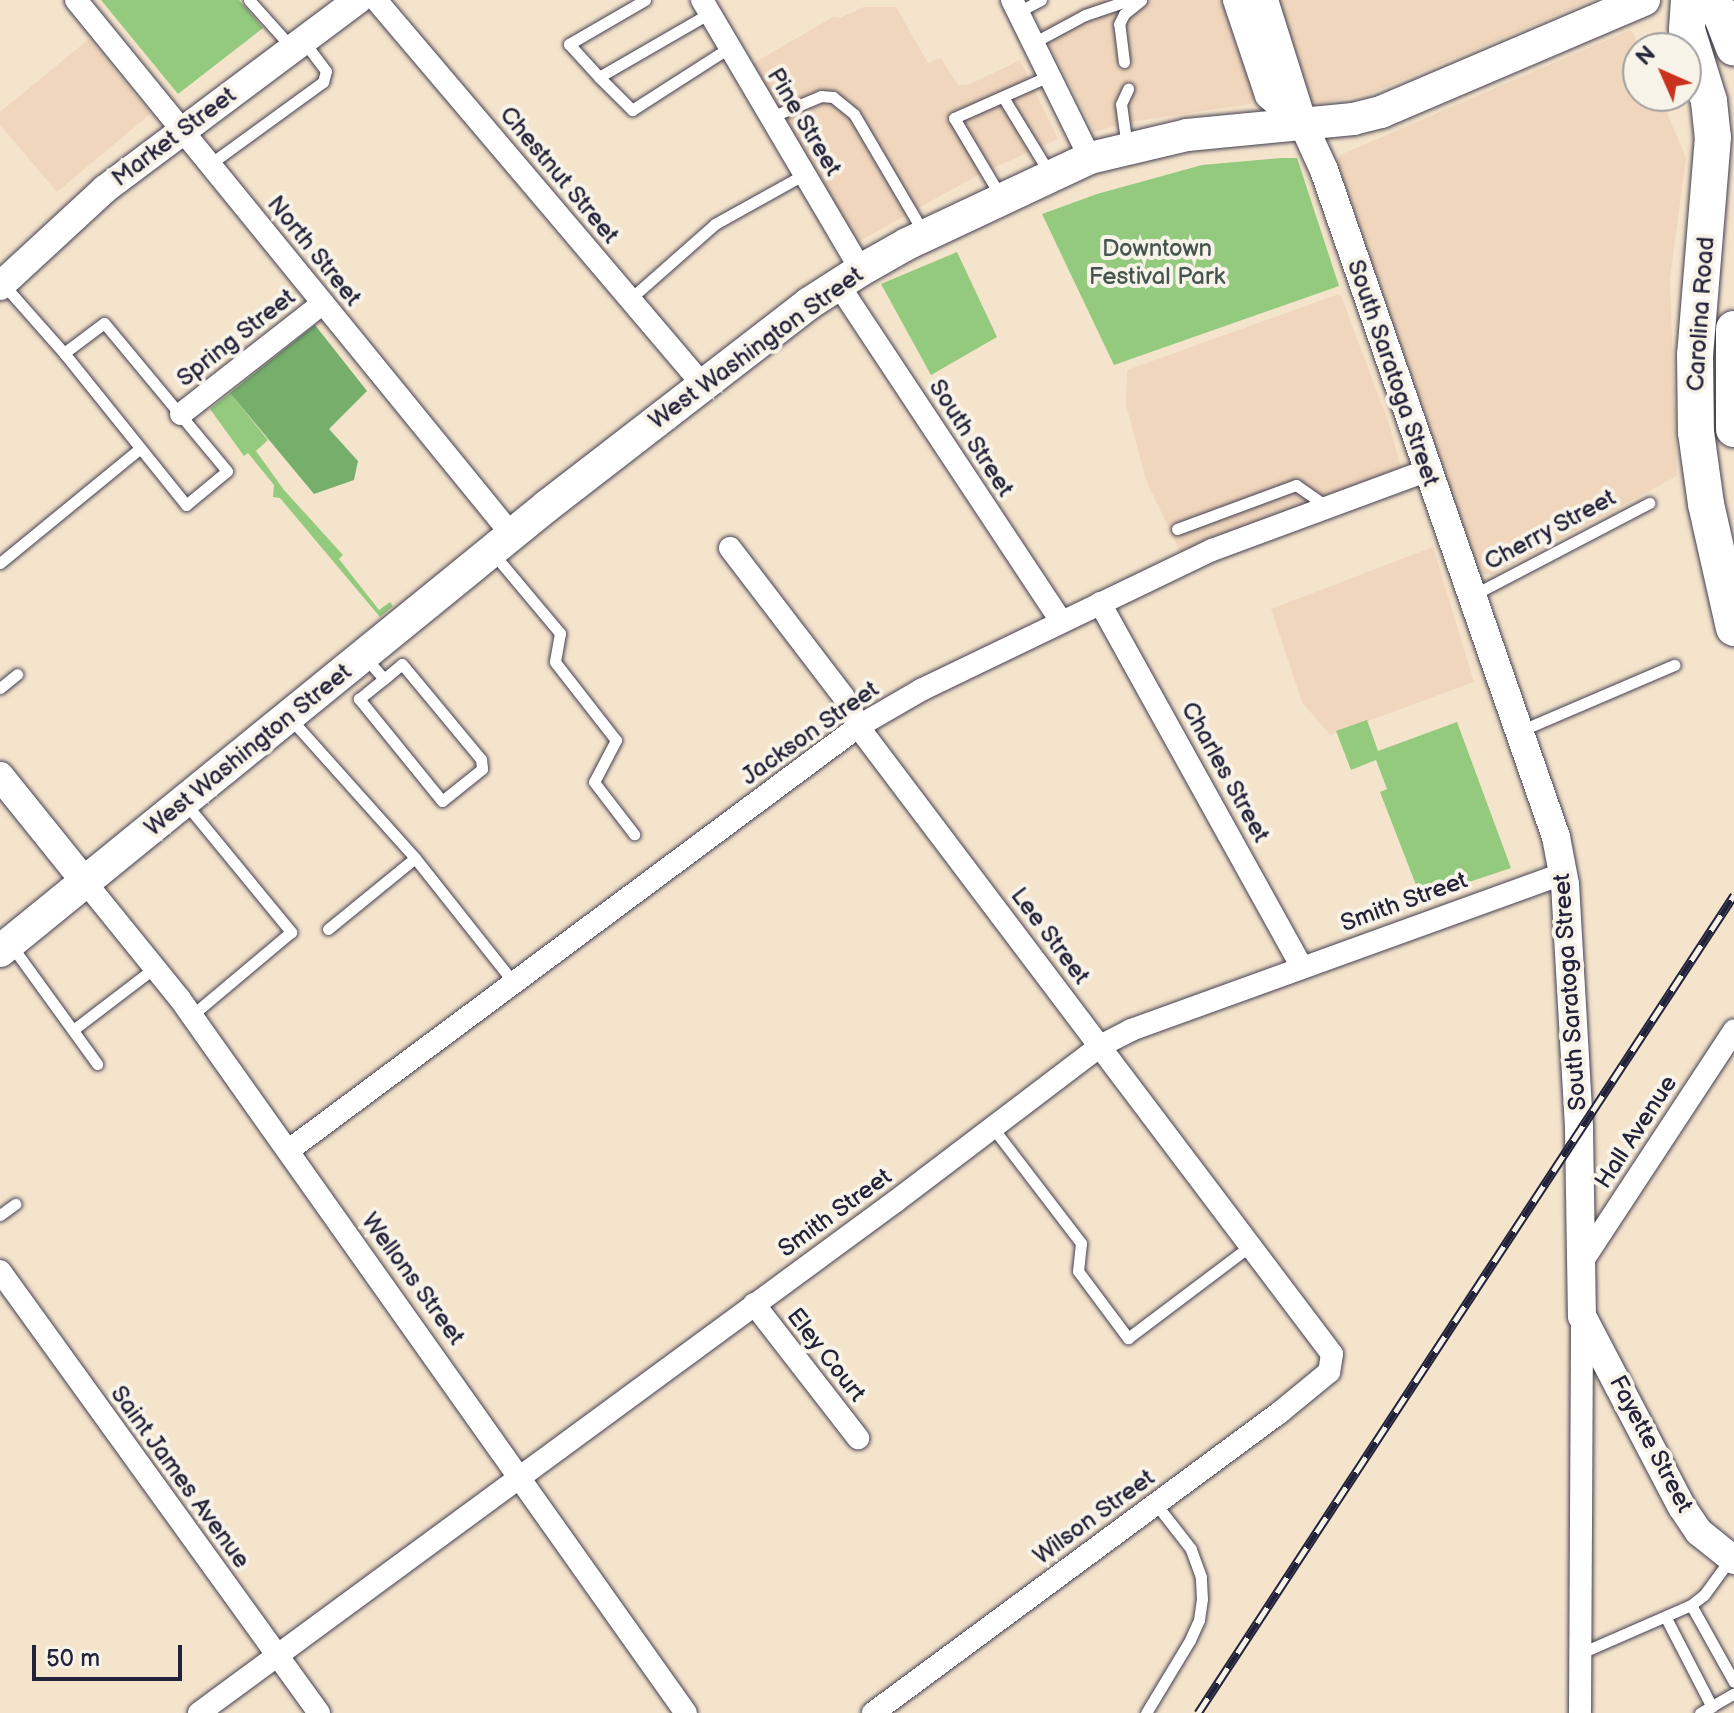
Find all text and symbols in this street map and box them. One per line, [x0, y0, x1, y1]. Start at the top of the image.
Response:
north arrow [1622, 32, 1702, 112]
text: N [1631, 41, 1661, 71]
street label: Pine Street [761, 63, 847, 181]
street label: Market Street [106, 81, 242, 193]
street label: Chestnut Street [493, 100, 625, 250]
street label: North Street [261, 190, 367, 312]
park label: Downtown Festival Park [1089, 235, 1225, 291]
street label: Carolina Road [1681, 236, 1721, 392]
street label: South Saratoga Street [1341, 256, 1445, 490]
street label: West Washington Street [643, 260, 869, 436]
street label: Spring Street [171, 283, 301, 393]
street label: South Street [922, 374, 1020, 502]
street label: Cherry Street [1479, 483, 1621, 577]
street label: West Washington Street [138, 657, 358, 843]
street label: Jackson Street [736, 675, 884, 791]
street label: Charles Street [1175, 697, 1275, 847]
street label: Smith Street [1337, 866, 1471, 938]
street label: South Saratoga Street [1547, 872, 1593, 1112]
street label: Lee Street [1004, 882, 1096, 990]
street label: Hall Avenue [1589, 1070, 1683, 1194]
street label: Smith Street [773, 1162, 897, 1264]
street label: Wellons Street [355, 1207, 471, 1351]
street label: Eley Court [780, 1302, 872, 1408]
street label: Fayette Street [1603, 1370, 1699, 1518]
street label: Saint James Avenue [104, 1380, 256, 1574]
street label: Wilson Street [1028, 1463, 1160, 1571]
scale bar [36, 1629, 186, 1679]
text: 50 m [46, 1644, 100, 1673]

